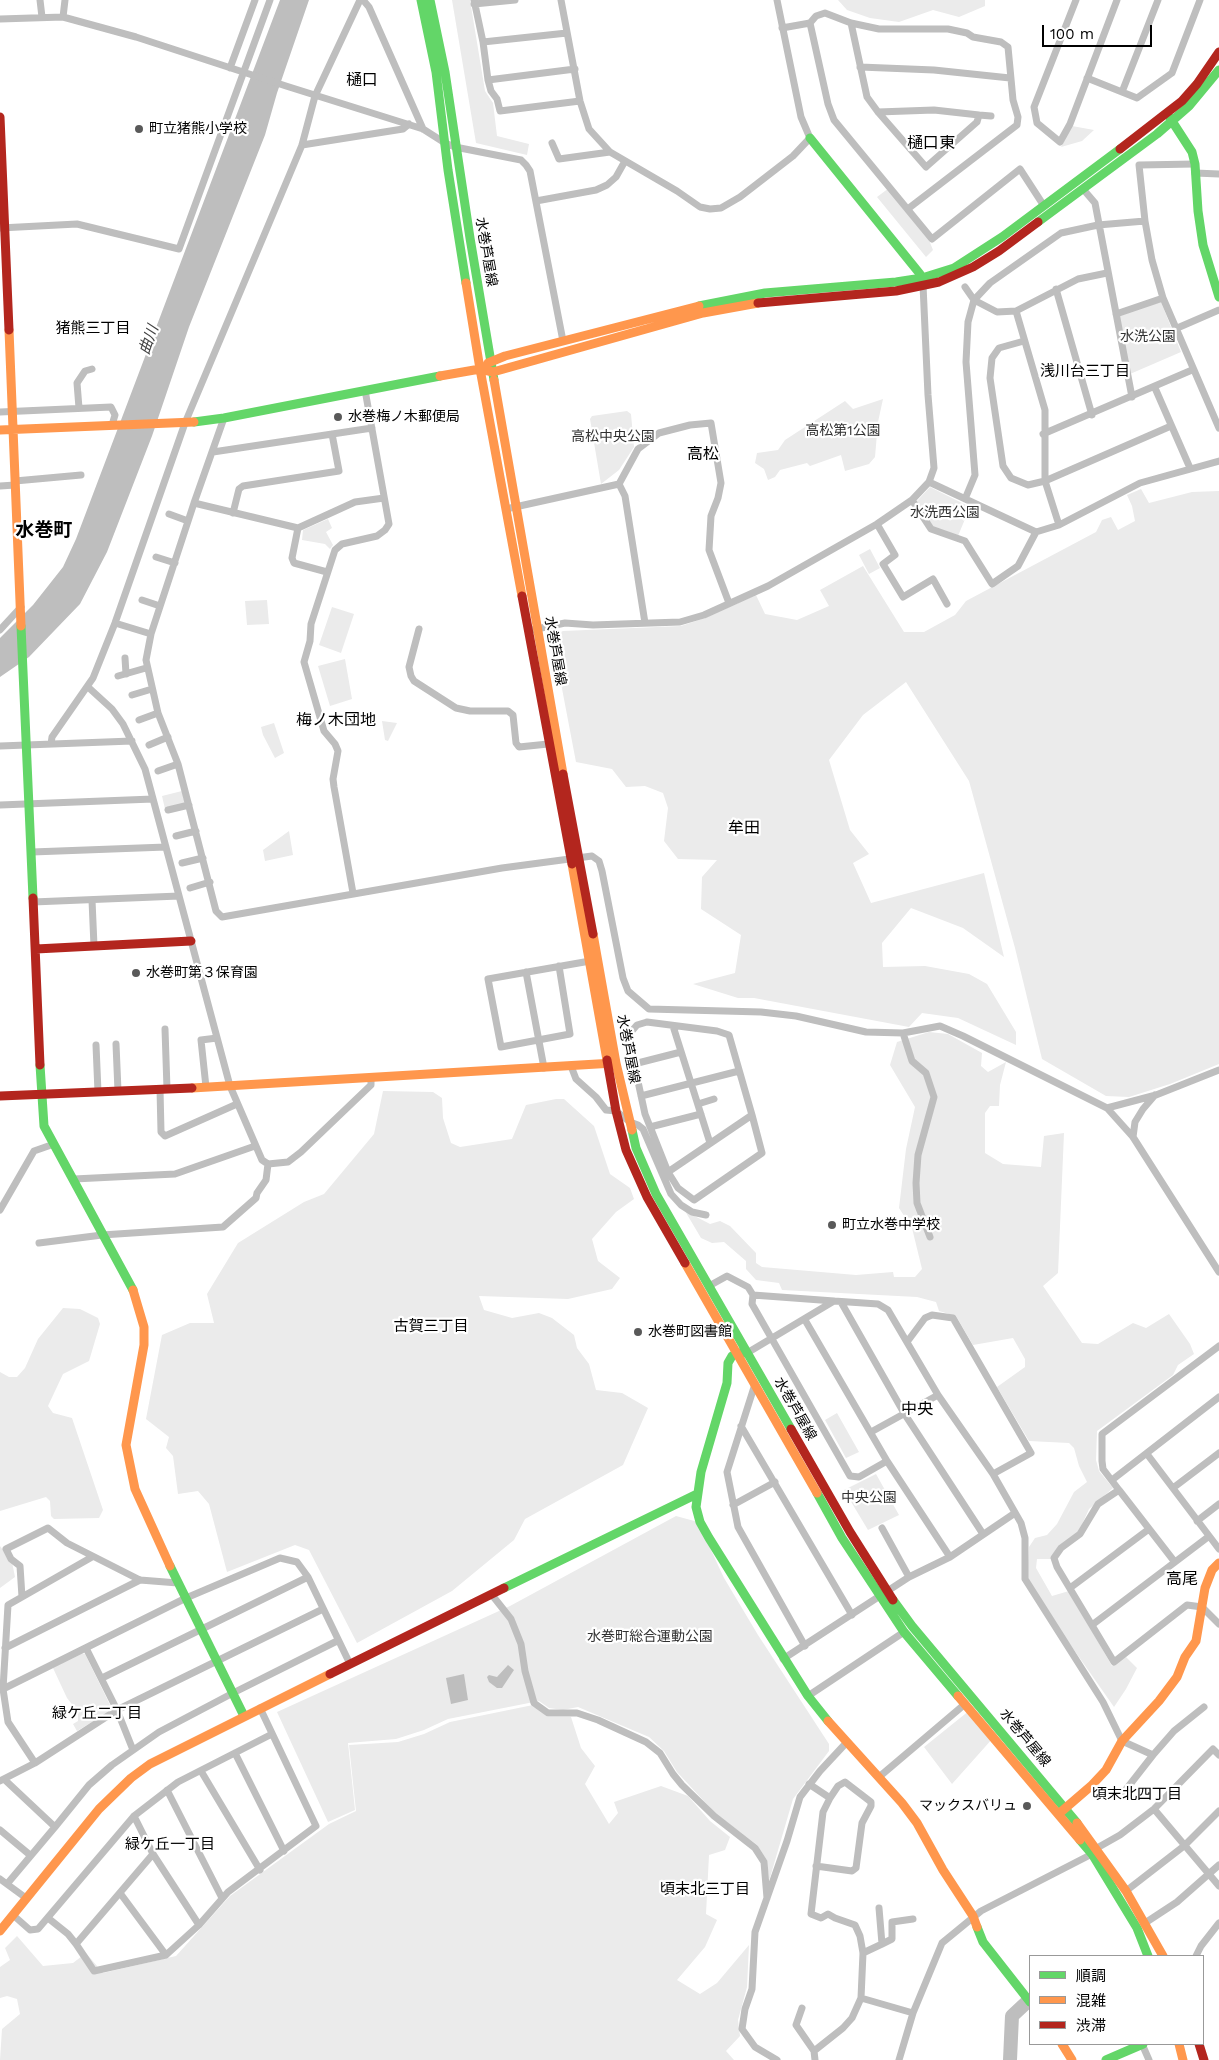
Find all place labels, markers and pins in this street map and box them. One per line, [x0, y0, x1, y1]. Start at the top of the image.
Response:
place label: 町立猪熊小学校 [149, 121, 247, 137]
marker: 町立猪熊小学校 [133, 123, 145, 135]
place label: 水巻梅ノ木郵便局 [348, 409, 460, 425]
marker: 水巻梅ノ木郵便局 [332, 411, 344, 423]
place label: 水巻町第３保育園 [146, 965, 258, 981]
marker: 水巻町第３保育園 [130, 967, 142, 979]
place label: 町立水巻中学校 [842, 1217, 940, 1233]
marker: 町立水巻中学校 [826, 1219, 838, 1231]
place label: 水巻町図書館 [648, 1324, 732, 1340]
marker: 水巻町図書館 [632, 1326, 644, 1338]
place label: マックスバリュ [919, 1798, 1017, 1814]
marker: マックスバリュ [1021, 1800, 1033, 1812]

